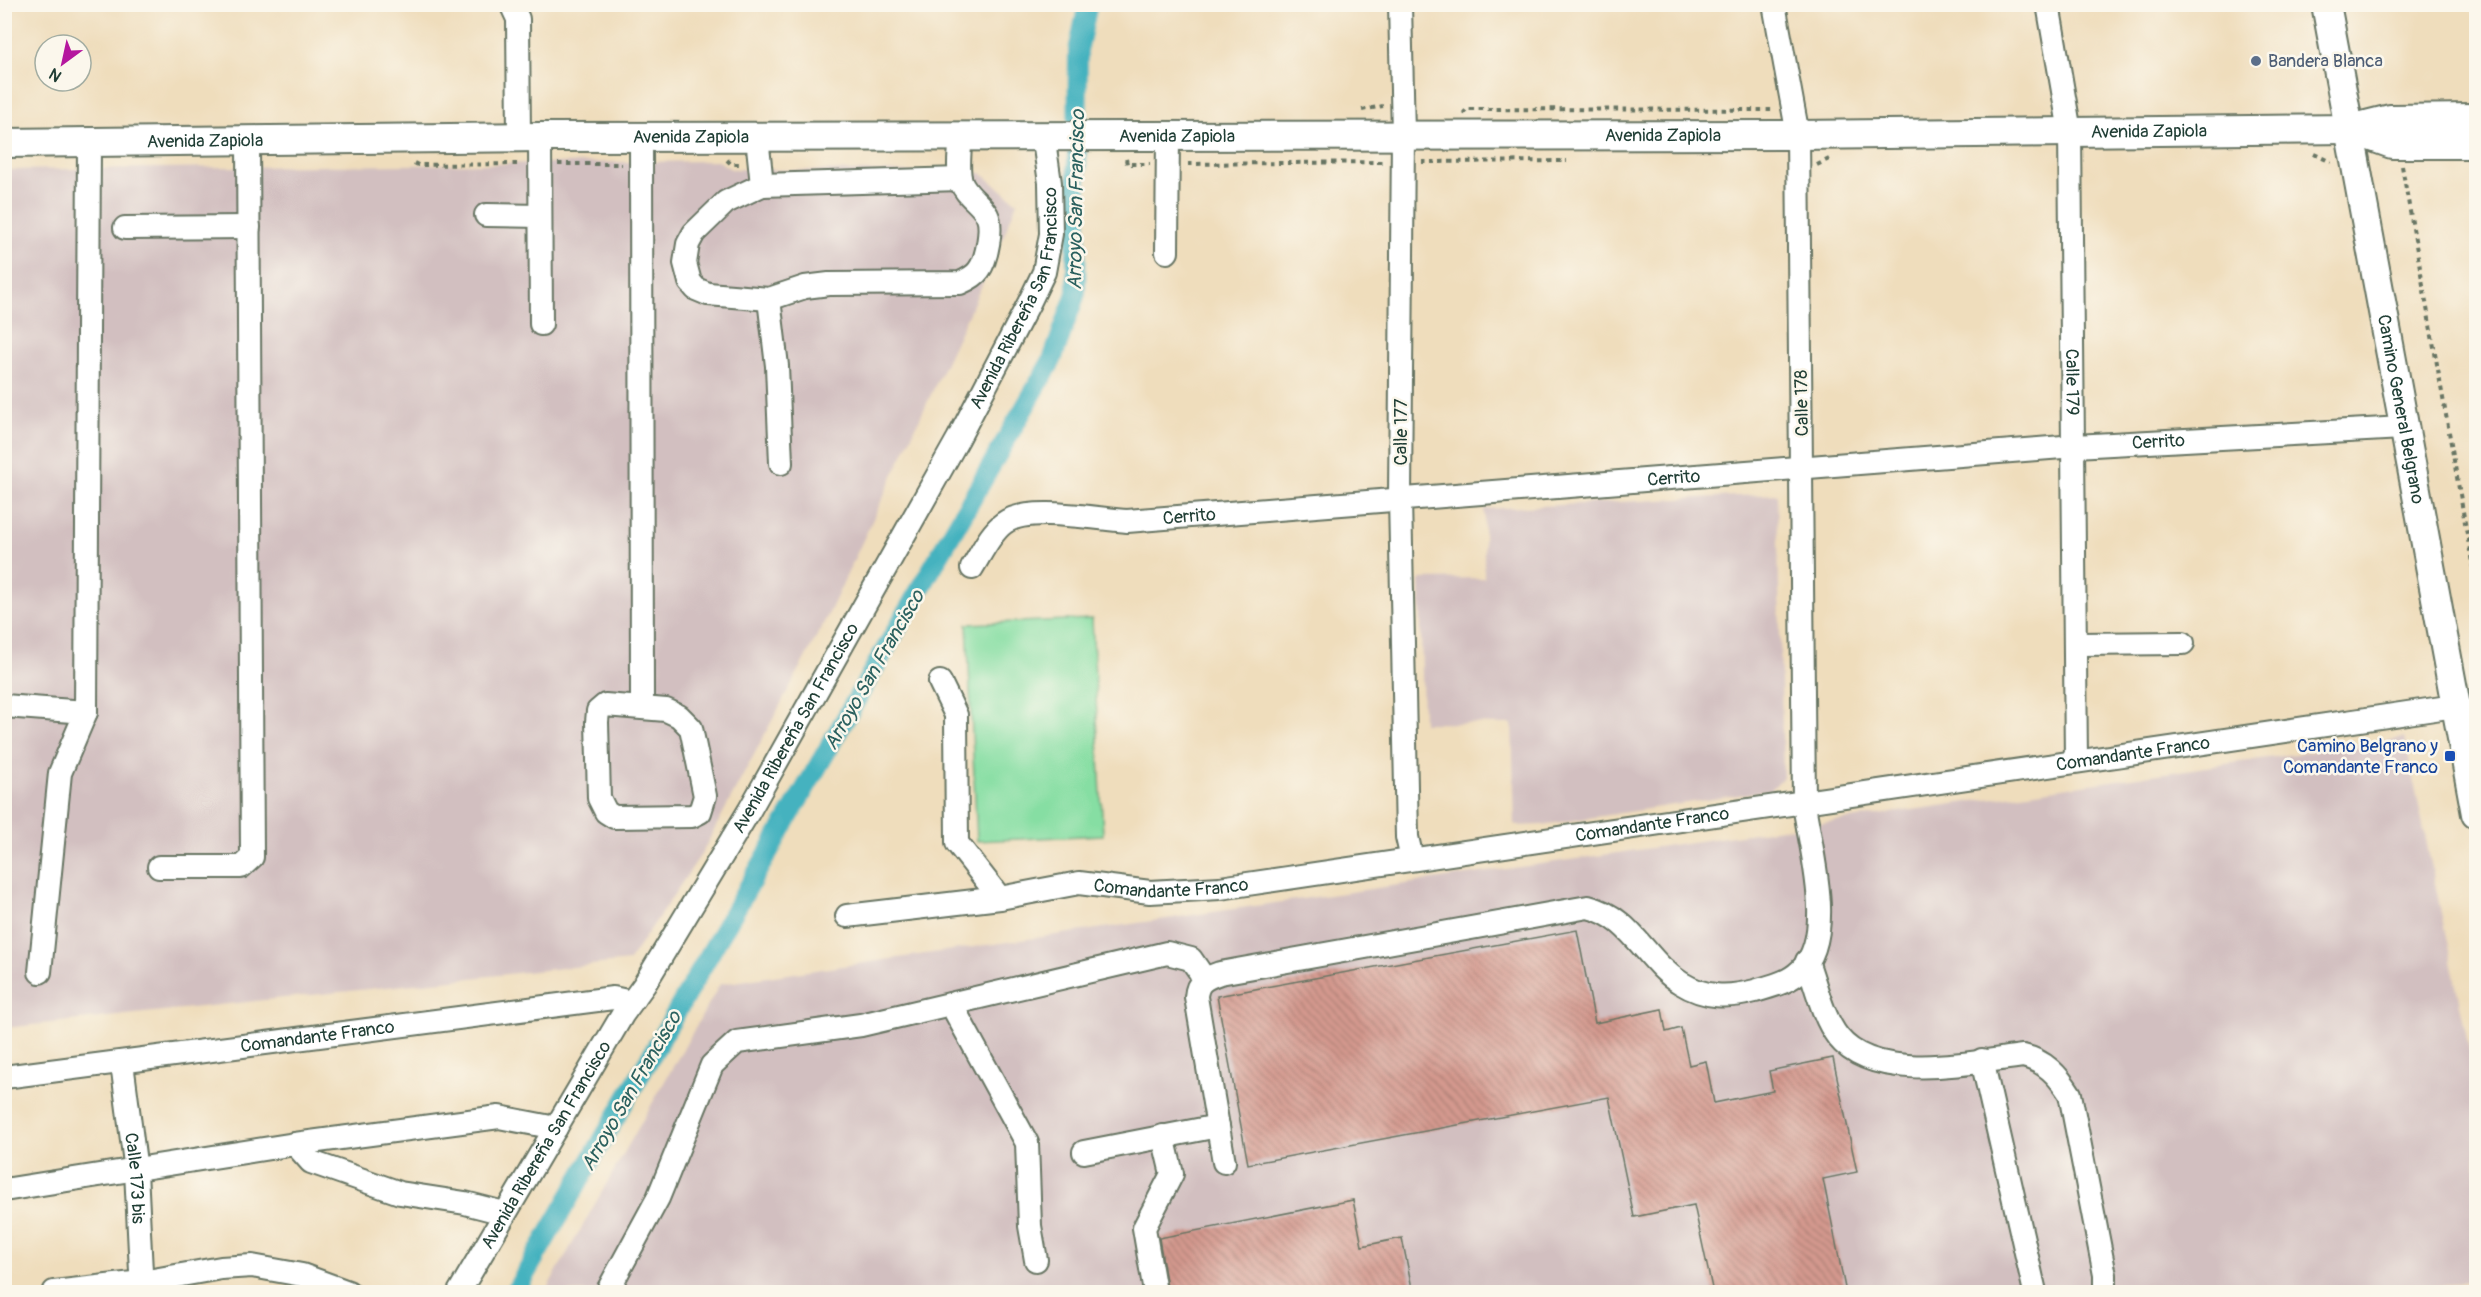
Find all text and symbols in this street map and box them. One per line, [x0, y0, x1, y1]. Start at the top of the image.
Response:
north arrow [33, 33, 93, 93]
place label: Bandera Blanca [2268, 50, 2383, 73]
marker: Bandera Blanca [2249, 54, 2263, 68]
text: N [45, 63, 65, 86]
water label: Arroyo San Francisco [1062, 109, 1090, 290]
street label: Avenida Zapiola [2091, 119, 2207, 143]
street label: Avenida Zapiola [1119, 124, 1235, 148]
street label: Avenida Zapiola [1605, 124, 1721, 147]
street label: Avenida Zapiola [633, 125, 749, 148]
street label: Avenida Zapiola [147, 129, 263, 153]
street label: Avenida Ribereña San Francisco [964, 187, 1063, 413]
street label: Camino General Belgrano [2372, 313, 2430, 506]
street label: Calle 179 [2061, 349, 2084, 416]
street label: Calle 178 [1790, 370, 1814, 436]
street label: Calle 177 [1390, 398, 1413, 465]
street label: Cerrito [2131, 428, 2186, 454]
street label: Cerrito [1646, 464, 1701, 491]
street label: Cerrito [1162, 502, 1217, 530]
water label: Arroyo San Francisco [818, 585, 930, 754]
street label: Avenida Ribereña San Francisco [727, 618, 864, 837]
street label: Comandante Franco [2055, 731, 2212, 776]
place label: Camino Belgrano y Comandante Franco [2283, 735, 2438, 779]
marker: Camino Belgrano y Comandante Franco [2443, 749, 2457, 763]
street label: Comandante Franco [1574, 802, 1731, 847]
street label: Comandante Franco [1092, 872, 1250, 904]
water label: Arroyo San Francisco [575, 1006, 687, 1175]
street label: Comandante Franco [239, 1015, 396, 1058]
street label: Avenida Ribereña San Francisco [476, 1036, 616, 1253]
street label: Calle 173 bis [120, 1131, 150, 1224]

